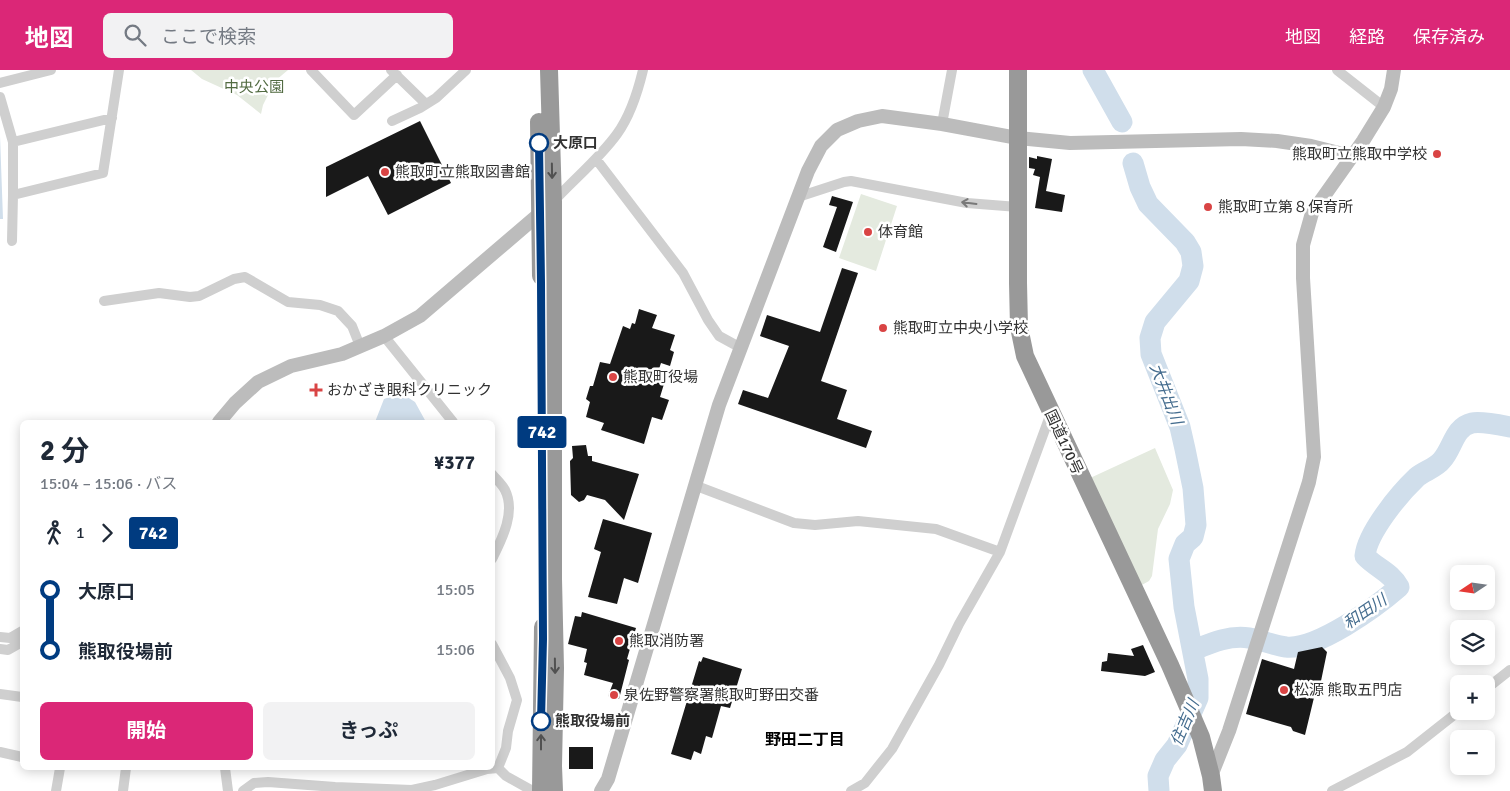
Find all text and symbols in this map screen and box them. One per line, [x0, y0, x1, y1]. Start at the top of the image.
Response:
search box [103, 13, 453, 58]
icon: search [121, 21, 149, 49]
text: 地図 [25, 23, 73, 53]
text: ここで検索 [161, 25, 256, 49]
text: 地図 [1285, 26, 1321, 48]
text: 経路 [1349, 26, 1385, 48]
text: 保存済み [1413, 26, 1485, 48]
park label: 中央公園 [224, 78, 284, 96]
marker: 大原口 [529, 133, 549, 153]
place label: 大原口 [553, 134, 598, 152]
place label: 熊取町立熊取中学校 [1292, 145, 1427, 163]
marker: 熊取町立熊取中学校 [1431, 148, 1443, 160]
one-way arrow [547, 162, 557, 179]
place label: 熊取町立熊取図書館 [395, 163, 530, 181]
marker: 熊取町立熊取図書館 [379, 166, 391, 178]
one-way arrow [962, 198, 978, 208]
place label: 熊取町立第８保育所 [1218, 198, 1353, 216]
marker: 熊取町立第８保育所 [1202, 201, 1214, 213]
place label: 体育館 [878, 223, 923, 241]
marker: 体育館 [862, 226, 874, 238]
place label: 熊取町立中央小学校 [893, 319, 1028, 337]
marker: 熊取町立中央小学校 [877, 322, 889, 334]
water label: 大井出川 [1145, 361, 1188, 429]
place label: 熊取町役場 [623, 368, 698, 386]
marker: 熊取町役場 [607, 371, 619, 383]
place label: おかざき眼科クリニック [327, 381, 492, 399]
marker: おかざき眼科クリニック [309, 383, 323, 397]
street label: 国道170号 [1041, 407, 1087, 477]
line badge: 742 [513, 416, 571, 448]
text: 742 [527, 421, 557, 443]
text: 2 分 [40, 434, 89, 468]
text: ¥377 [434, 451, 475, 475]
text: 15:04 – 15:06 · バス [40, 474, 177, 494]
icon: walk [40, 519, 68, 547]
icon: forward [93, 519, 121, 547]
text: 742 [139, 522, 168, 544]
text: 1 [76, 523, 85, 543]
north arrow [1450, 565, 1495, 610]
map controls [1450, 565, 1495, 775]
text: 大原口 [78, 580, 135, 604]
text: 15:05 [436, 580, 475, 600]
water label: 和田川 [1340, 589, 1392, 634]
button: layers [1450, 620, 1495, 665]
place label: 熊取消防署 [629, 632, 704, 650]
marker: 熊取消防署 [613, 635, 625, 647]
text: 熊取役場前 [78, 640, 173, 664]
text: 15:06 [436, 640, 475, 660]
one-way arrow [550, 658, 560, 674]
button: + [1450, 675, 1495, 720]
place label: 松源 熊取五門店 [1294, 681, 1402, 699]
marker: 松源 熊取五門店 [1278, 684, 1290, 696]
place label: 泉佐野警察署熊取町野田交番 [624, 686, 819, 704]
marker: 泉佐野警察署熊取町野田交番 [608, 689, 620, 701]
water label: 住吉川 [1166, 695, 1204, 749]
button: 開始 [40, 702, 253, 760]
button: きっぷ [263, 702, 475, 760]
marker: 熊取役場前 [531, 711, 551, 731]
place label: 熊取役場前 [555, 712, 630, 730]
district label: 野田二丁目 [765, 730, 845, 750]
button: − [1450, 730, 1495, 775]
one-way arrow [536, 735, 546, 751]

